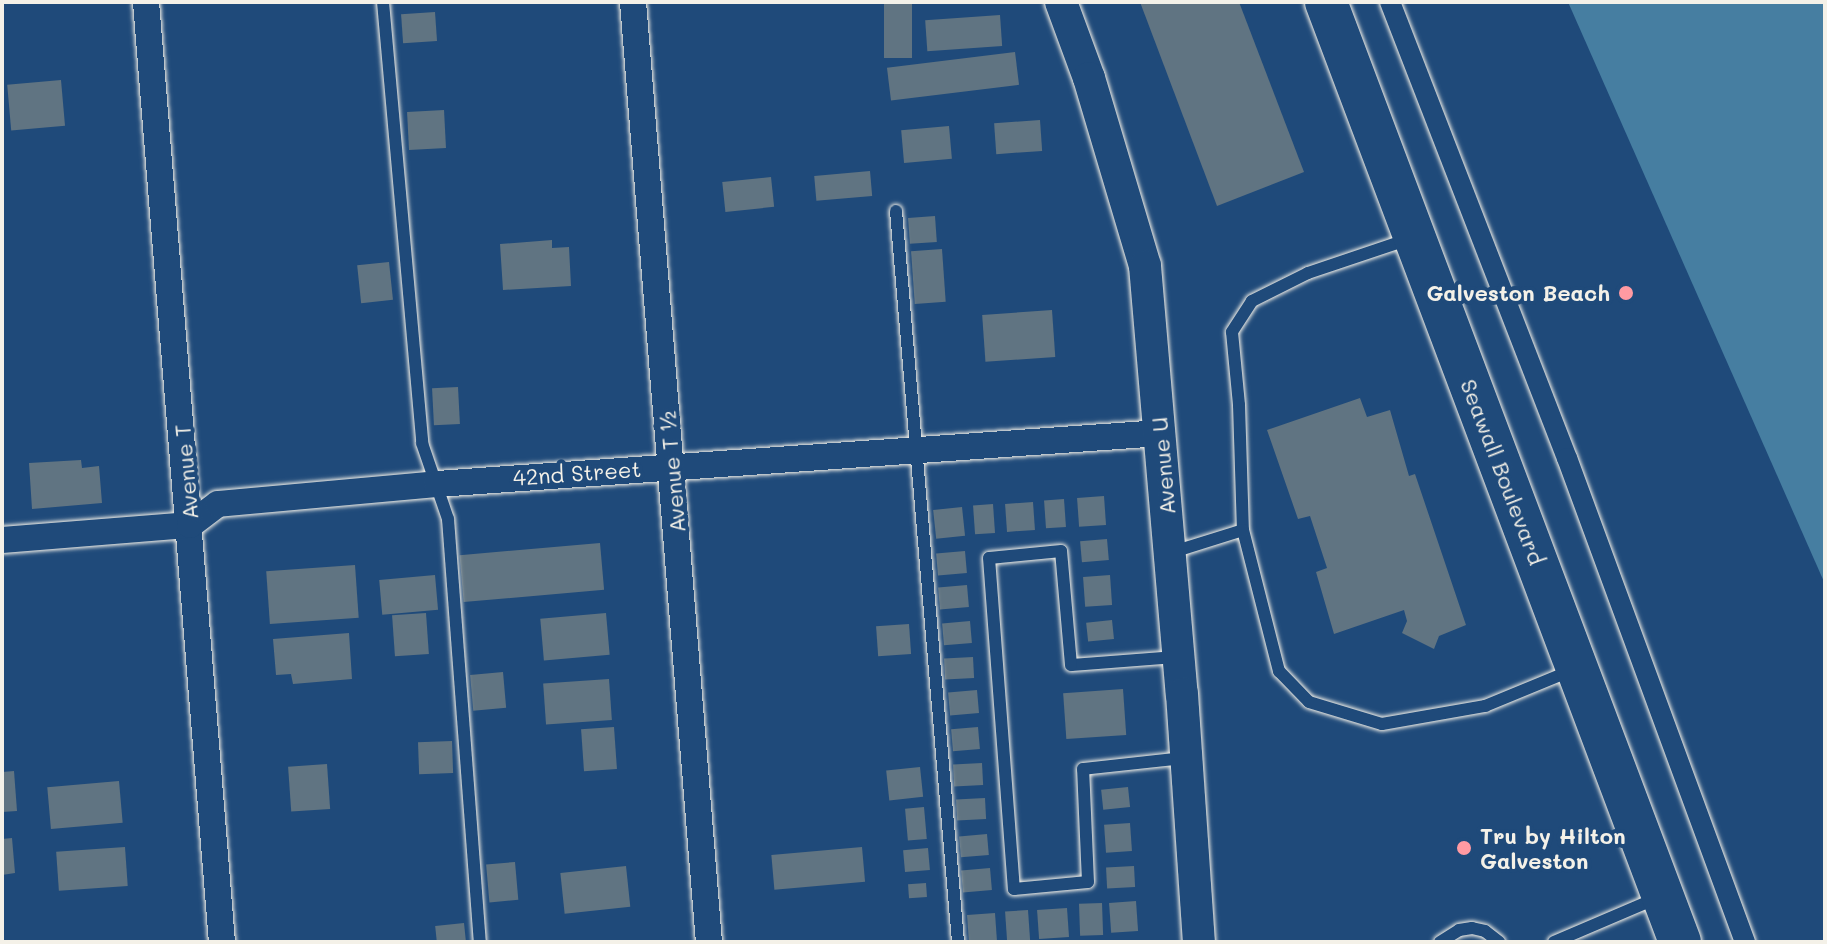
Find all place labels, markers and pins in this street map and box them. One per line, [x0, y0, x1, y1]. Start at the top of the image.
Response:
place label: Galveston Beach [1426, 280, 1610, 306]
marker: Galveston Beach [1617, 284, 1635, 302]
place label: Tru by Hilton Galveston [1480, 822, 1626, 874]
marker: Tru by Hilton Galveston [1455, 839, 1473, 857]

